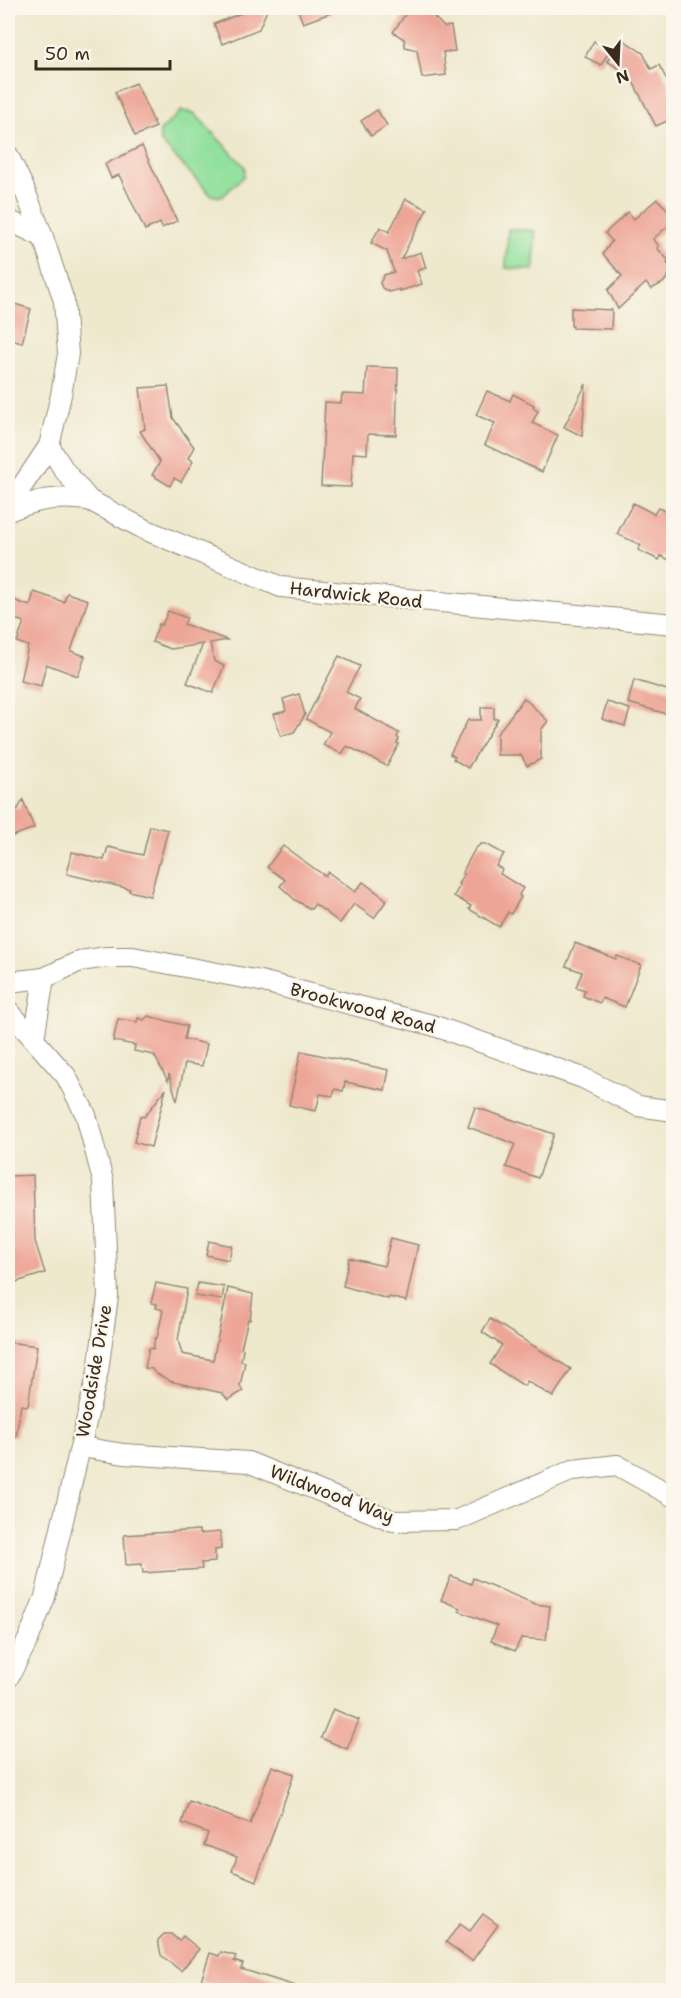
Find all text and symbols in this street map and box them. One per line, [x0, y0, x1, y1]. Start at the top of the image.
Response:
scale bar [36, 33, 170, 71]
north arrow [588, 33, 648, 93]
text: 50 m [45, 42, 90, 66]
text: N [613, 65, 632, 89]
street label: Hardwick Road [288, 576, 424, 614]
street label: Brookwood Road [287, 977, 439, 1039]
street label: Woodside Drive [70, 1303, 118, 1439]
street label: Wildwood Way [266, 1459, 398, 1529]

